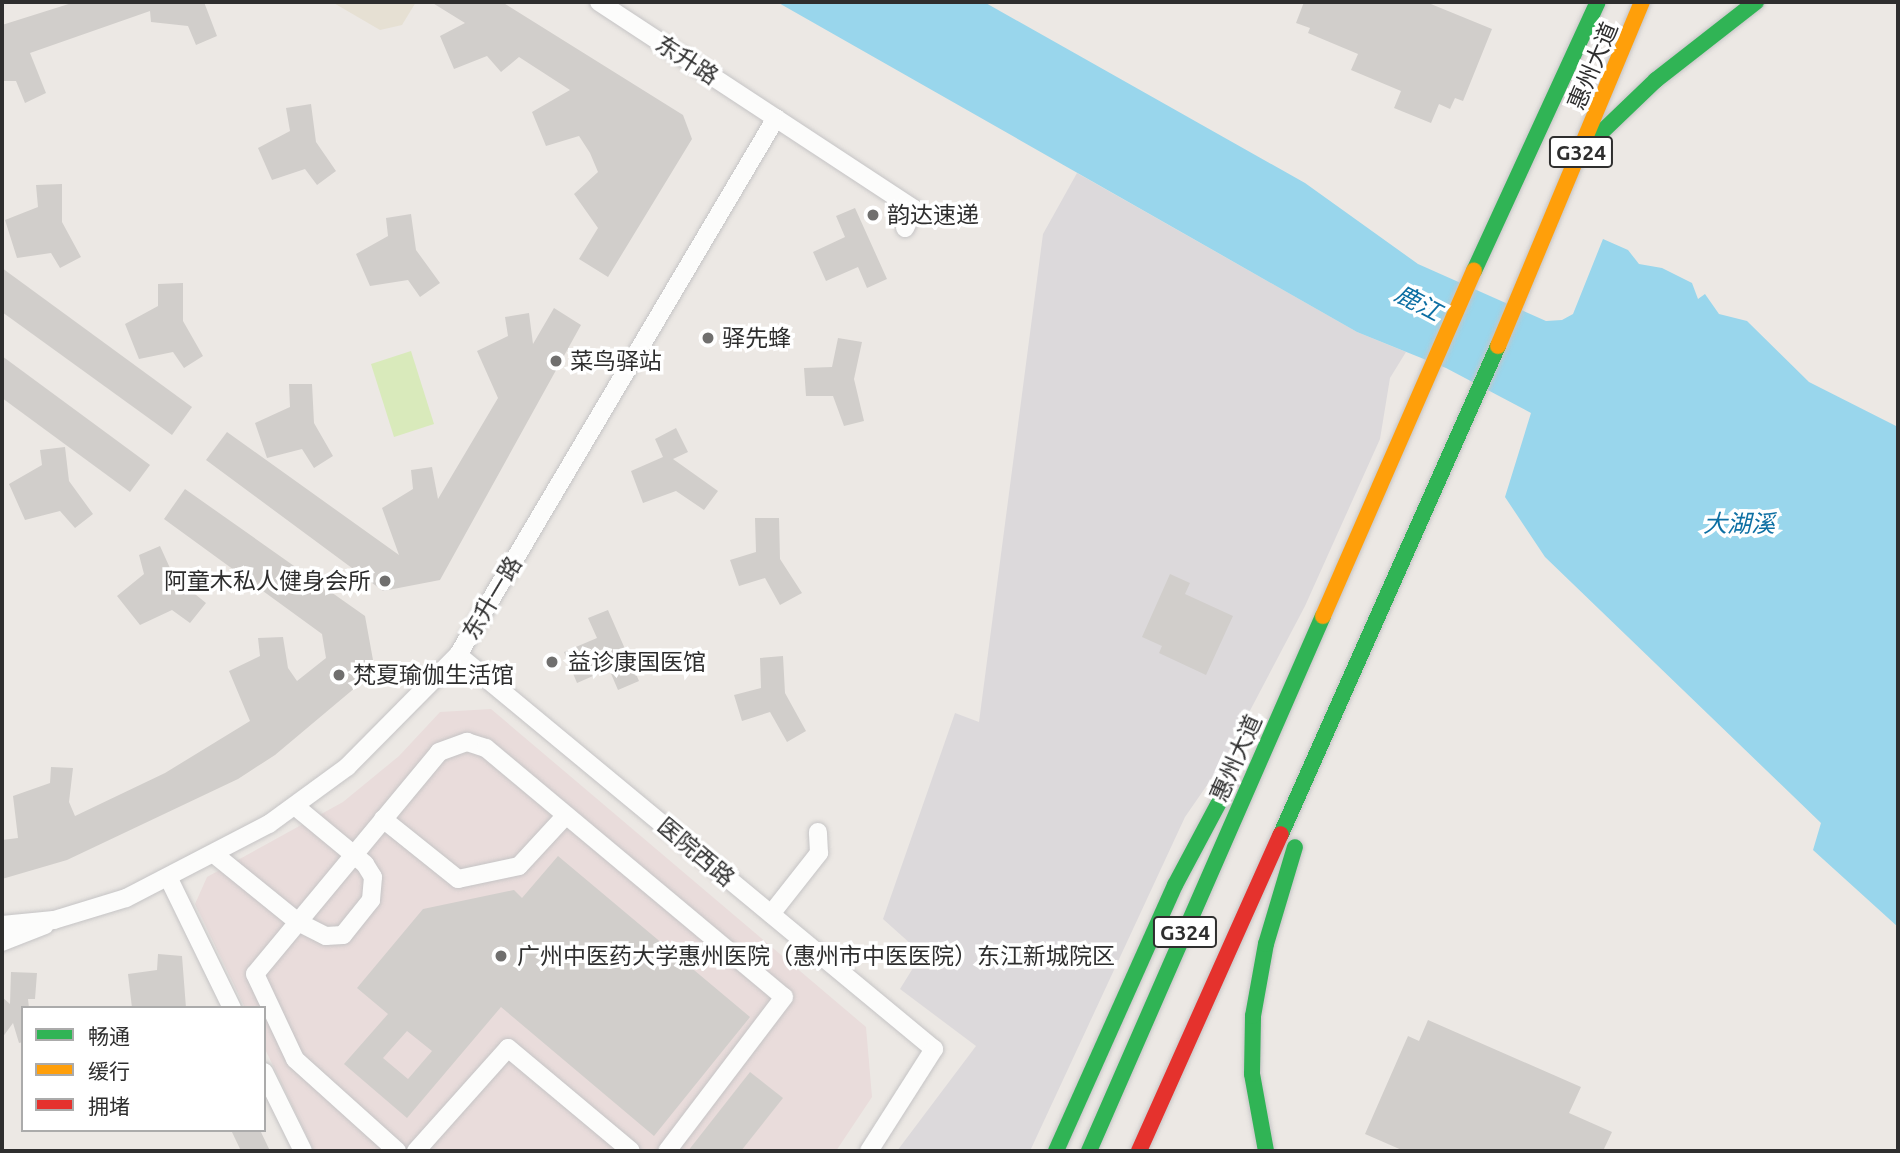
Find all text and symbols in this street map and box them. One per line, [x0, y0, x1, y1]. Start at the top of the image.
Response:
street label: 惠州大道 [1562, 18, 1624, 114]
street label: 东升路 [651, 30, 723, 90]
road number: G324 [1548, 134, 1614, 170]
place label: 韵达速递 [887, 201, 979, 229]
marker: 韵达速递 [865, 207, 881, 223]
water label: 鹿江 [1390, 279, 1446, 327]
place label: 驿先蜂 [722, 324, 791, 352]
marker: 驿先蜂 [700, 330, 716, 346]
place label: 菜鸟驿站 [570, 347, 662, 375]
marker: 菜鸟驿站 [548, 353, 564, 369]
water label: 大湖溪 [1703, 510, 1775, 538]
street label: 东升一路 [456, 551, 528, 645]
place label: 阿童木私人健身会所 [164, 567, 371, 595]
marker: 阿童木私人健身会所 [377, 573, 393, 589]
place label: 益诊康国医馆 [568, 648, 706, 676]
marker: 益诊康国医馆 [542, 652, 562, 672]
place label: 梵夏瑜伽生活馆 [353, 661, 514, 689]
marker: 梵夏瑜伽生活馆 [331, 667, 347, 683]
street label: 惠州大道 [1205, 710, 1267, 806]
street label: 医院西路 [652, 812, 740, 892]
road number: G324 [1152, 914, 1218, 950]
place label: 广州中医药大学惠州医院（惠州市中医医院）东江新城院区 [517, 942, 1115, 970]
marker: 广州中医药大学惠州医院（惠州市中医医院）东江新城院区 [491, 946, 511, 966]
legend [21, 1006, 266, 1132]
text: 畅通 [88, 1024, 130, 1048]
text: 缓行 [88, 1059, 130, 1083]
text: 拥堵 [88, 1094, 130, 1118]

